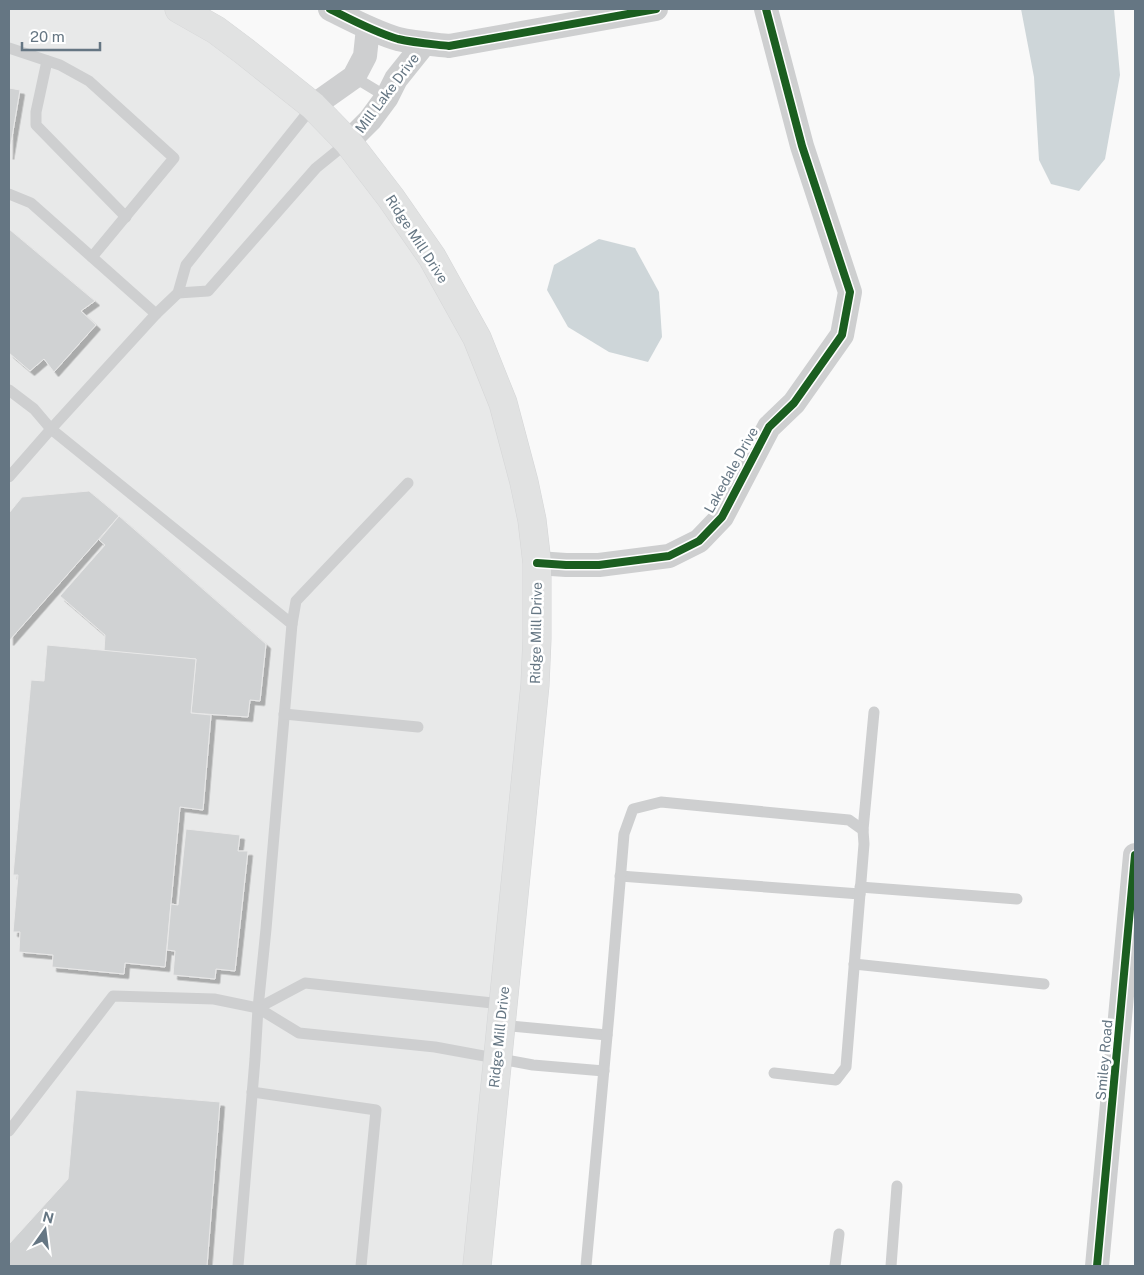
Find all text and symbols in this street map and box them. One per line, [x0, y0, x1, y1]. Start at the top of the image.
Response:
scale bar [22, 20, 100, 52]
text: 20 m [30, 28, 65, 45]
street label: Mill Lake Drive [352, 50, 422, 136]
street label: Ridge Mill Drive [383, 192, 452, 286]
street label: Lakedale Drive [701, 424, 761, 516]
street label: Ridge Mill Drive [527, 582, 545, 684]
street label: Ridge Mill Drive [486, 985, 512, 1089]
street label: Smiley Road [1093, 1019, 1115, 1101]
north arrow [20, 1205, 70, 1255]
text: N [41, 1208, 55, 1226]

